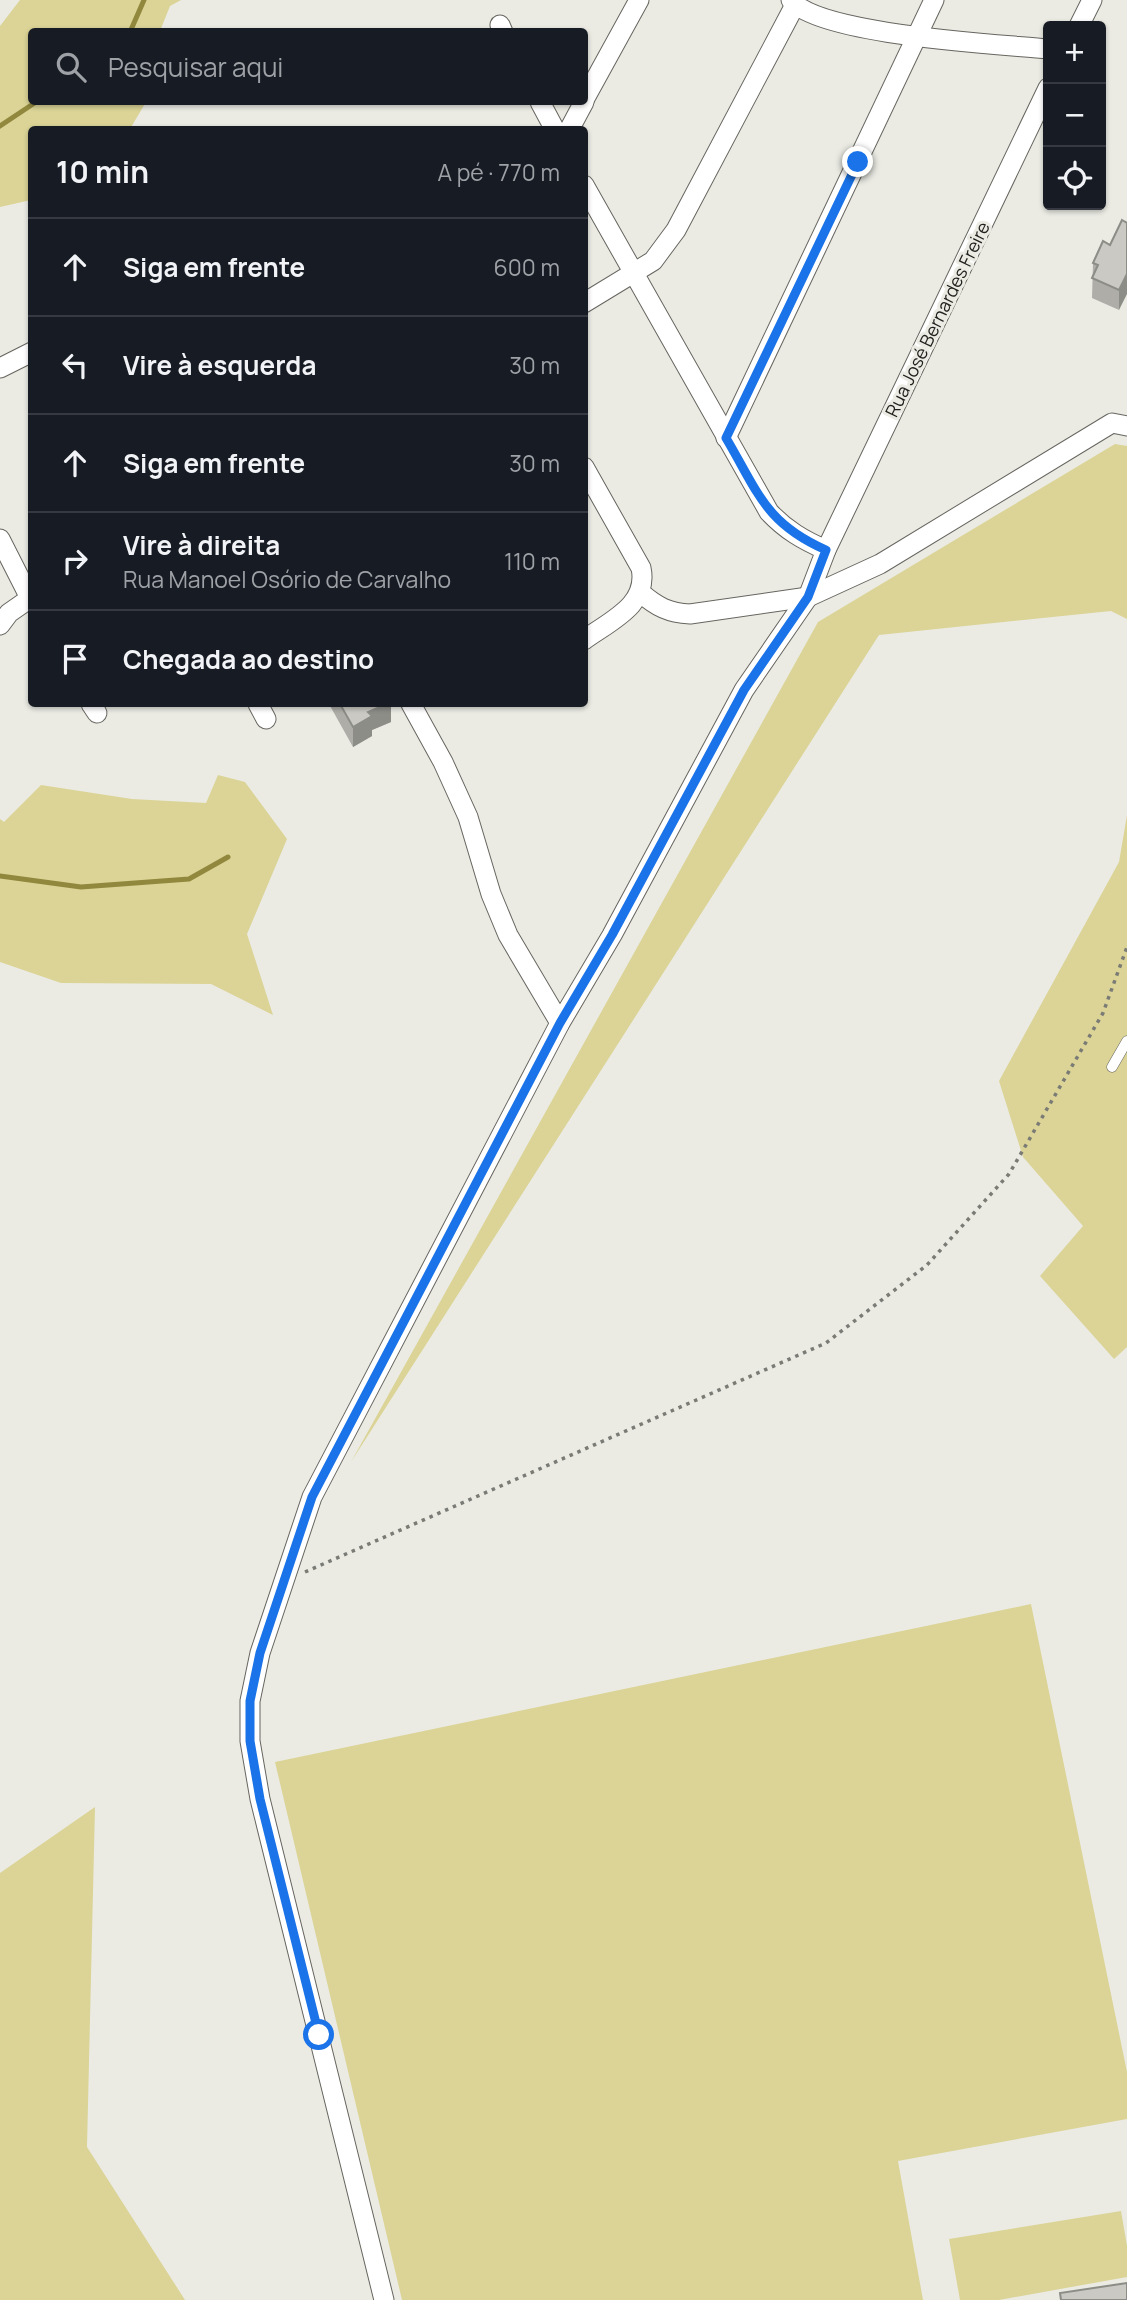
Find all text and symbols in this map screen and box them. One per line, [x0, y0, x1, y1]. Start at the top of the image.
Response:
map controls [1043, 21, 1106, 210]
button: + [1043, 21, 1106, 84]
search box [28, 28, 588, 105]
icon: search [52, 48, 90, 86]
text: Pesquisar aqui [108, 49, 283, 85]
button: − [1043, 84, 1106, 147]
route end [842, 146, 873, 177]
button: locate [1043, 147, 1106, 210]
text: 10 min [56, 151, 149, 192]
text: A pé · 770 m [438, 156, 560, 188]
street label: Rua José Bernardes Freire [879, 217, 995, 421]
icon: ahead [56, 248, 94, 286]
text: Siga em frente [123, 249, 305, 285]
text: 600 m [494, 251, 560, 283]
icon: left [56, 346, 94, 384]
text: Vire à esquerda [123, 347, 316, 383]
text: 30 m [509, 349, 560, 381]
icon: ahead [56, 444, 94, 482]
text: Siga em frente [123, 445, 305, 481]
text: 30 m [509, 447, 560, 479]
text: Vire à direita [123, 527, 280, 563]
icon: right [56, 542, 94, 580]
text: 110 m [504, 545, 560, 577]
text: Rua Manoel Osório de Carvalho [123, 563, 451, 595]
icon: arrive [56, 640, 94, 678]
text: Chegada ao destino [123, 641, 374, 677]
route start [303, 2019, 334, 2050]

